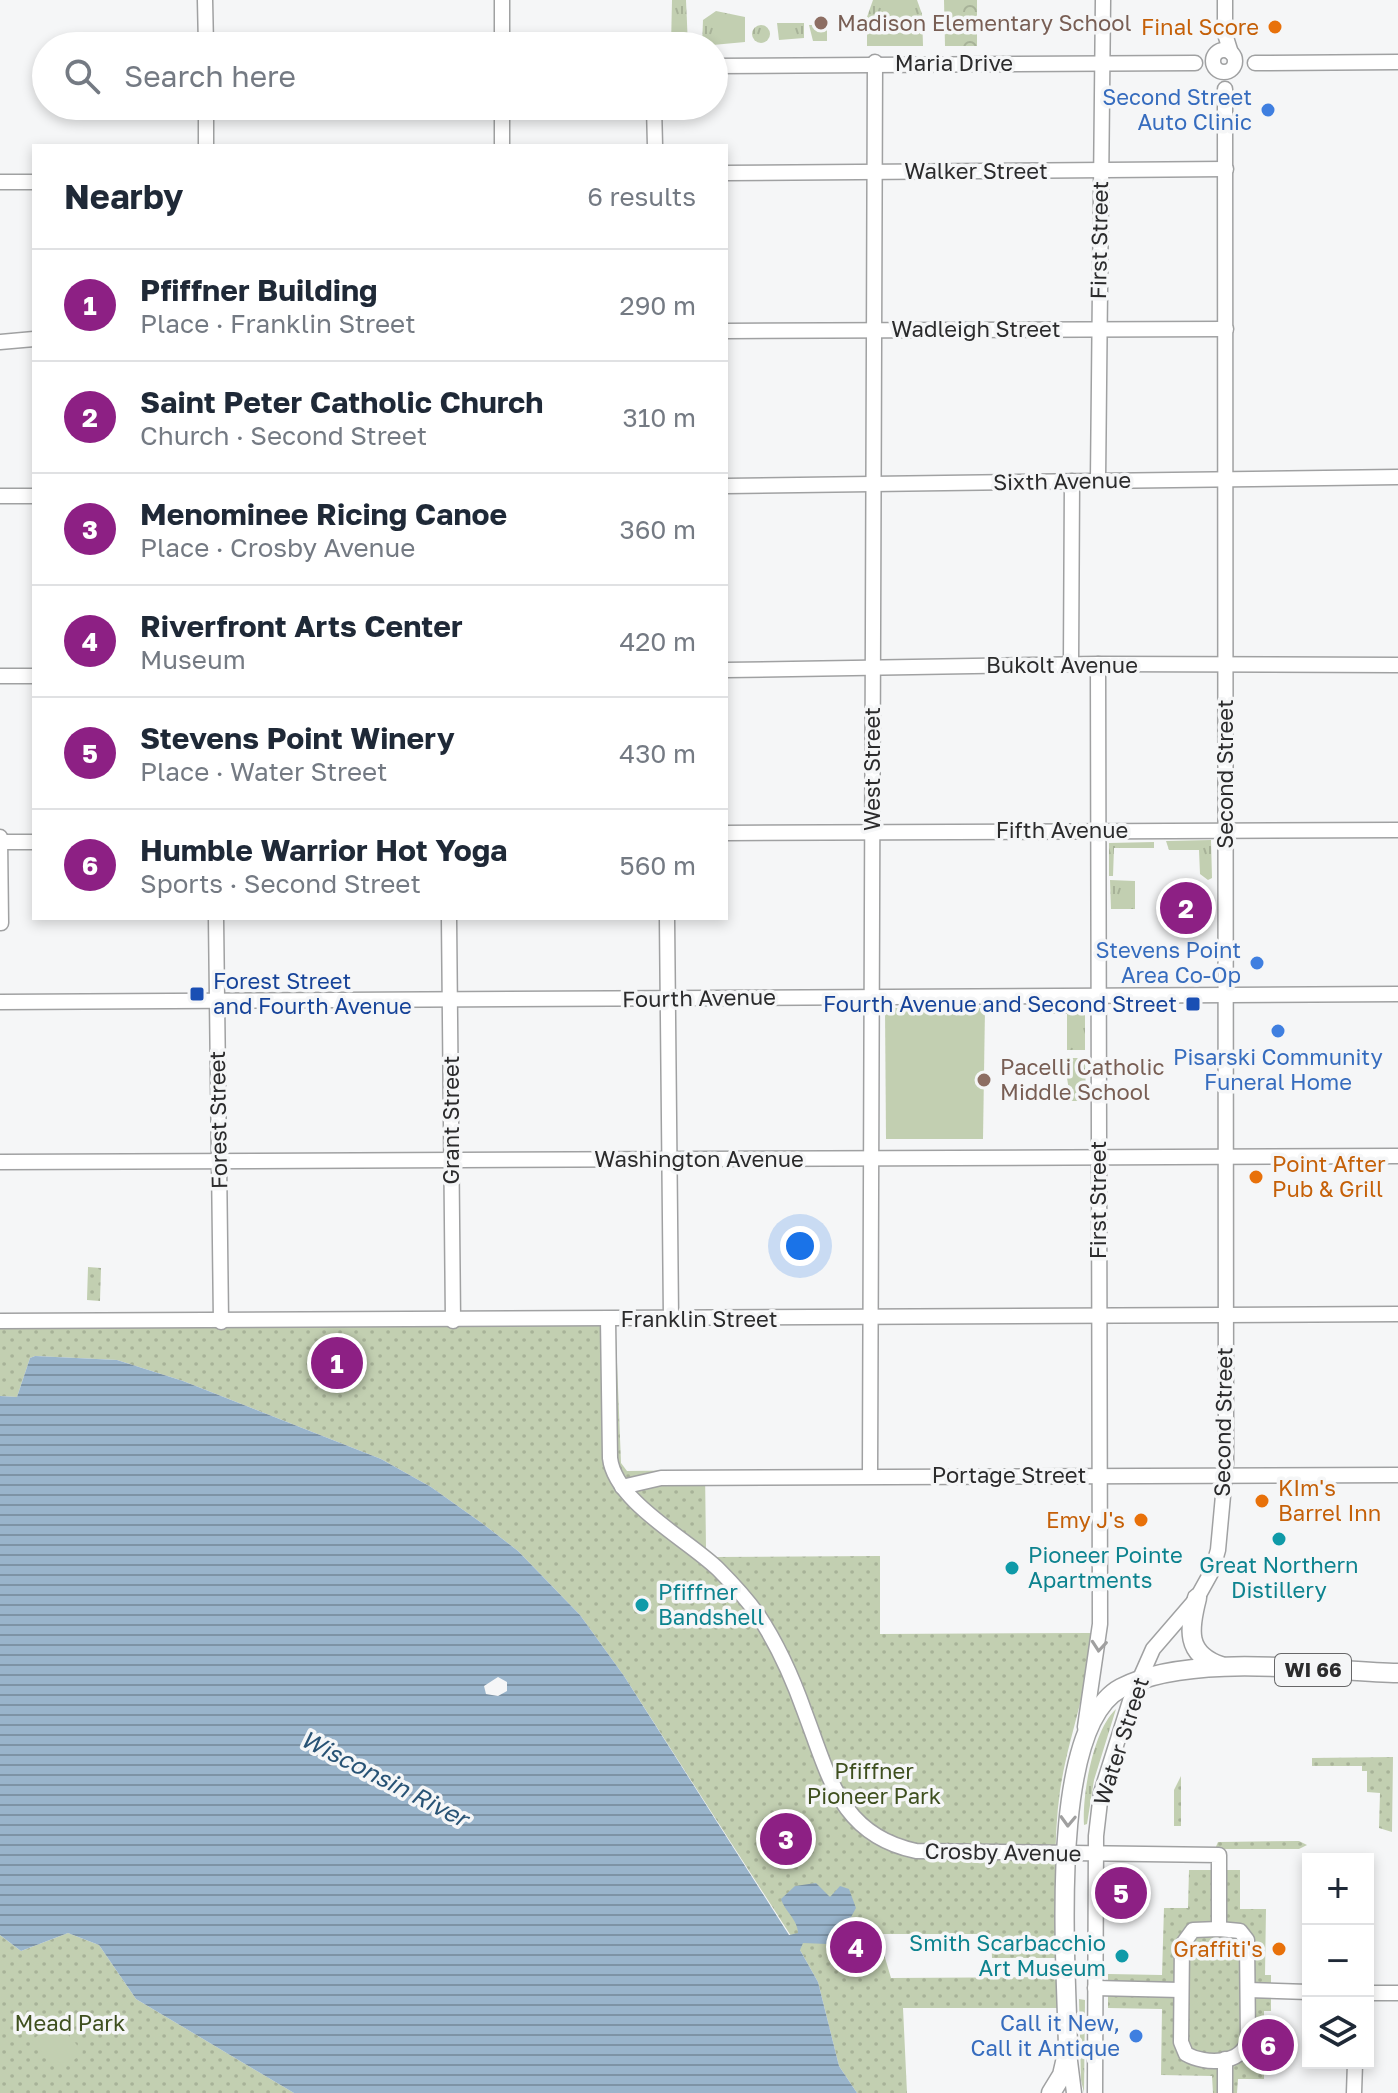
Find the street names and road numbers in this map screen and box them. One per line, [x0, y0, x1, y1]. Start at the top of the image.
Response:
street label: Maria Drive [895, 49, 1013, 76]
street label: Walker Street [904, 157, 1048, 184]
street label: First Street [1084, 180, 1113, 300]
street label: Wadleigh Street [891, 315, 1061, 342]
street label: Sixth Avenue [993, 466, 1131, 495]
street label: Bukolt Avenue [986, 651, 1138, 678]
street label: Second Street [1211, 699, 1238, 849]
street label: West Street [858, 707, 885, 831]
street label: Fifth Avenue [996, 816, 1128, 843]
street label: Fourth Avenue [622, 983, 776, 1012]
street label: Forest Street [203, 1051, 232, 1189]
street label: Grant Street [437, 1055, 464, 1185]
street label: First Street [1084, 1141, 1111, 1259]
street label: Washington Avenue [594, 1145, 804, 1172]
street label: Franklin Street [621, 1305, 777, 1332]
street label: Second Street [1208, 1347, 1237, 1497]
street label: Portage Street [932, 1461, 1086, 1488]
road number: WI 66 [1275, 1654, 1351, 1686]
street label: Water Street [1087, 1673, 1154, 1808]
street label: Crosby Avenue [924, 1837, 1082, 1866]

